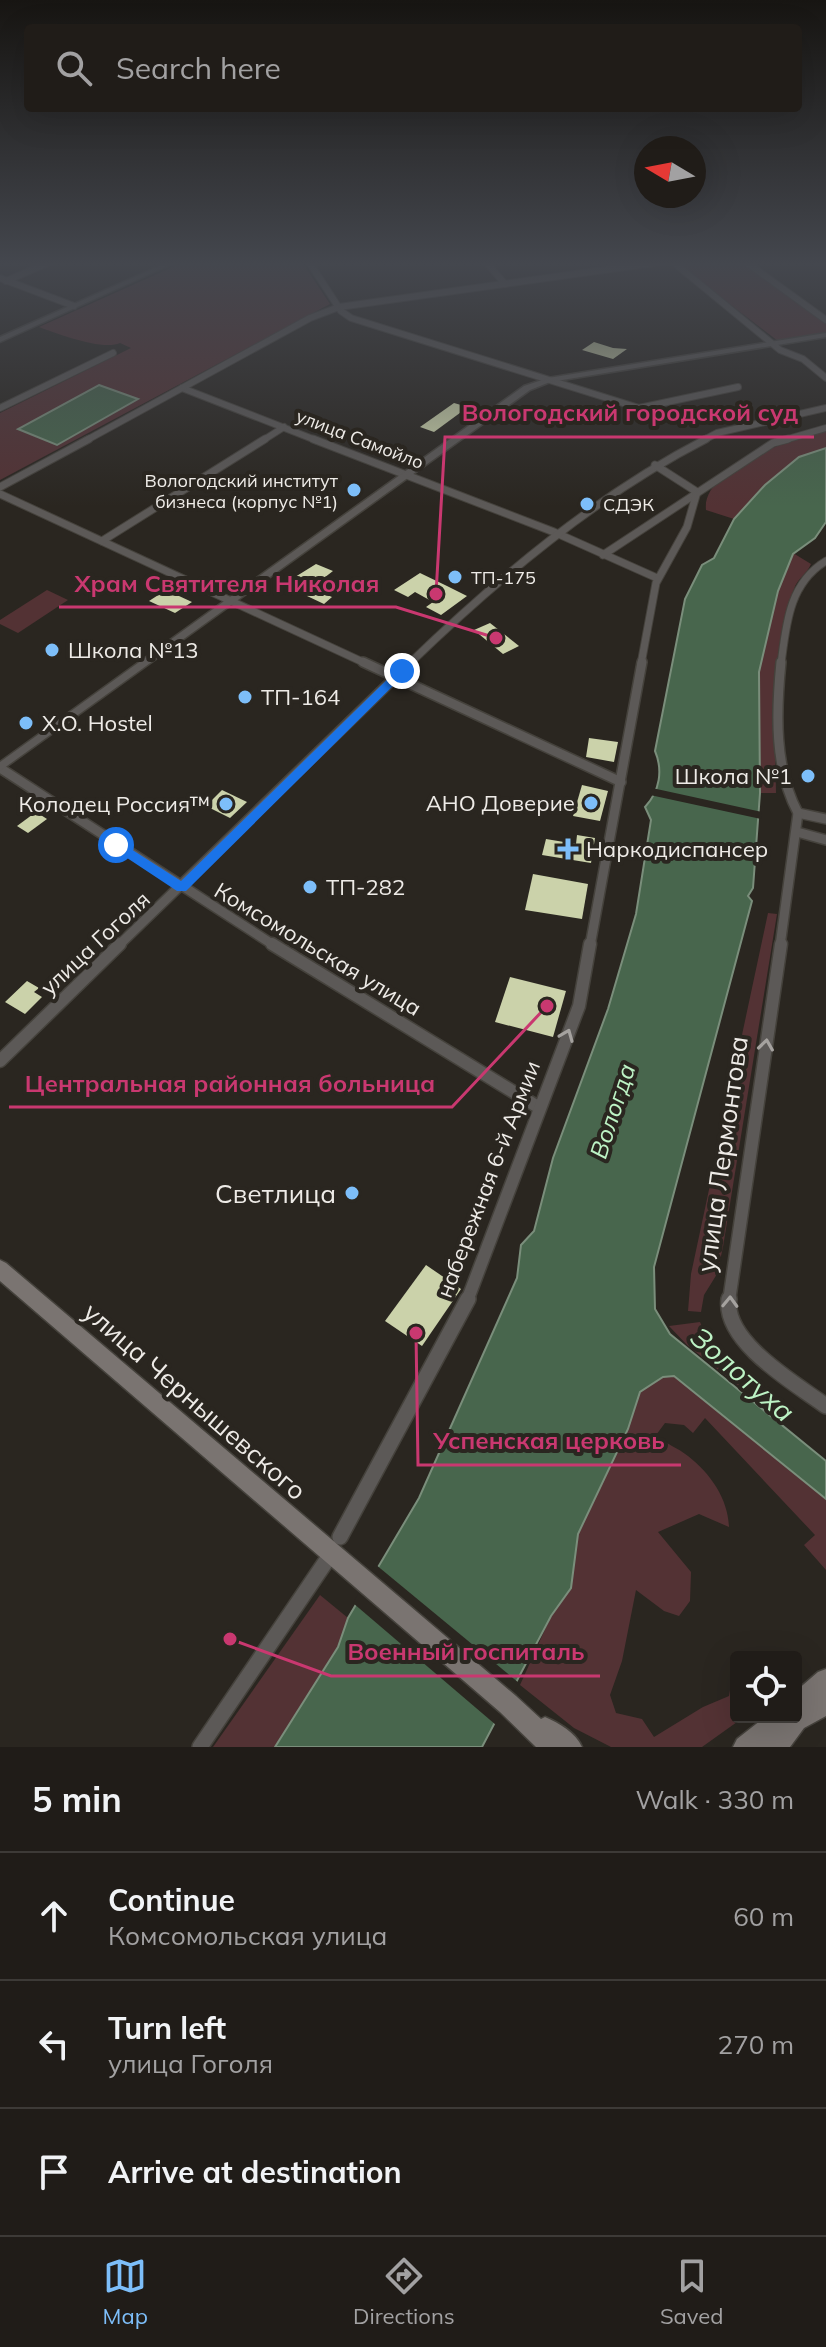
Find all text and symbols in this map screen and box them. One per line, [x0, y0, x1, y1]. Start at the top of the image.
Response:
search box [24, 24, 802, 112]
icon: search [52, 46, 96, 90]
text: Search here [116, 49, 281, 87]
north arrow [634, 136, 706, 208]
callout: Вологодский городской суд [445, 389, 814, 437]
text: Вологодский городской суд [462, 397, 798, 427]
street label: улица Самойло [293, 404, 427, 474]
place label: Вологодский институт бизнеса (корпус №1) [144, 469, 339, 513]
marker: Вологодский институт бизнеса (корпус №1) [345, 481, 363, 499]
place label: СДЭК [603, 493, 654, 516]
marker: СДЭК [578, 495, 596, 513]
callout: Храм Святителя Николая [59, 559, 396, 607]
place label: ТП-175 [471, 566, 536, 589]
text: Храм Святителя Николая [74, 568, 379, 598]
marker: ТП-175 [446, 568, 464, 586]
place label: Школа №13 [68, 636, 199, 664]
marker: Школа №13 [43, 641, 61, 659]
route end [384, 653, 420, 689]
place label: ТП-164 [261, 683, 340, 711]
marker: ТП-164 [236, 688, 254, 706]
place label: X.O. Hostel [42, 709, 153, 737]
marker: X.O. Hostel [17, 714, 35, 732]
place label: Школа №1 [675, 762, 792, 790]
marker: Школа №1 [799, 767, 817, 785]
place label: АНО Доверие [426, 789, 575, 817]
place label: Колодец Россия™ [19, 790, 210, 818]
marker: АНО Доверие [582, 794, 600, 812]
marker: Колодец Россия™ [217, 795, 235, 813]
route start [98, 827, 134, 863]
place label: Наркодиспансер [586, 835, 768, 863]
marker: Наркодиспансер [557, 838, 579, 860]
place label: ТП-282 [326, 873, 405, 901]
street label: Комсомольская улица [209, 876, 427, 1022]
marker: ТП-282 [301, 878, 319, 896]
street label: улица Гоголя [34, 885, 156, 1001]
one-way arrow [558, 1029, 574, 1043]
street label: улица Лермонтова [689, 1034, 755, 1274]
one-way arrow [757, 1038, 774, 1052]
street label: набережная 6-й Армии [430, 1057, 546, 1301]
callout: Центральная районная больница [9, 1059, 452, 1107]
water label: Вологда [583, 1060, 641, 1162]
text: Центральная районная больница [25, 1068, 435, 1098]
place label: Светлица [215, 1177, 336, 1210]
marker: Светлица [343, 1184, 361, 1202]
street label: улица Чернышевского [77, 1295, 313, 1507]
one-way arrow [722, 1295, 739, 1308]
water label: Золотуха [684, 1319, 802, 1429]
callout: Успенская церковь [418, 1417, 681, 1465]
text: Успенская церковь [432, 1425, 665, 1455]
callout: Военный госпиталь [331, 1628, 600, 1676]
text: Военный госпиталь [347, 1636, 585, 1666]
map controls [730, 1651, 802, 1723]
button: locate [730, 1651, 802, 1723]
text: 5 min [32, 1778, 122, 1821]
text: Walk · 330 m [635, 1783, 794, 1816]
text: Continue [108, 1881, 235, 1919]
icon: ahead [32, 1894, 76, 1938]
text: 60 m [733, 1900, 794, 1933]
text: Комсомольская улица [108, 1919, 387, 1952]
text: Turn left [108, 2009, 226, 2047]
icon: left [32, 2022, 76, 2066]
text: 270 m [718, 2028, 794, 2061]
text: улица Гоголя [108, 2047, 273, 2080]
icon: arrive [32, 2150, 76, 2194]
text: Arrive at destination [108, 2153, 402, 2191]
tab: Map [103, 2254, 148, 2330]
tab: Directions [353, 2254, 455, 2330]
tab: Saved [660, 2254, 723, 2330]

